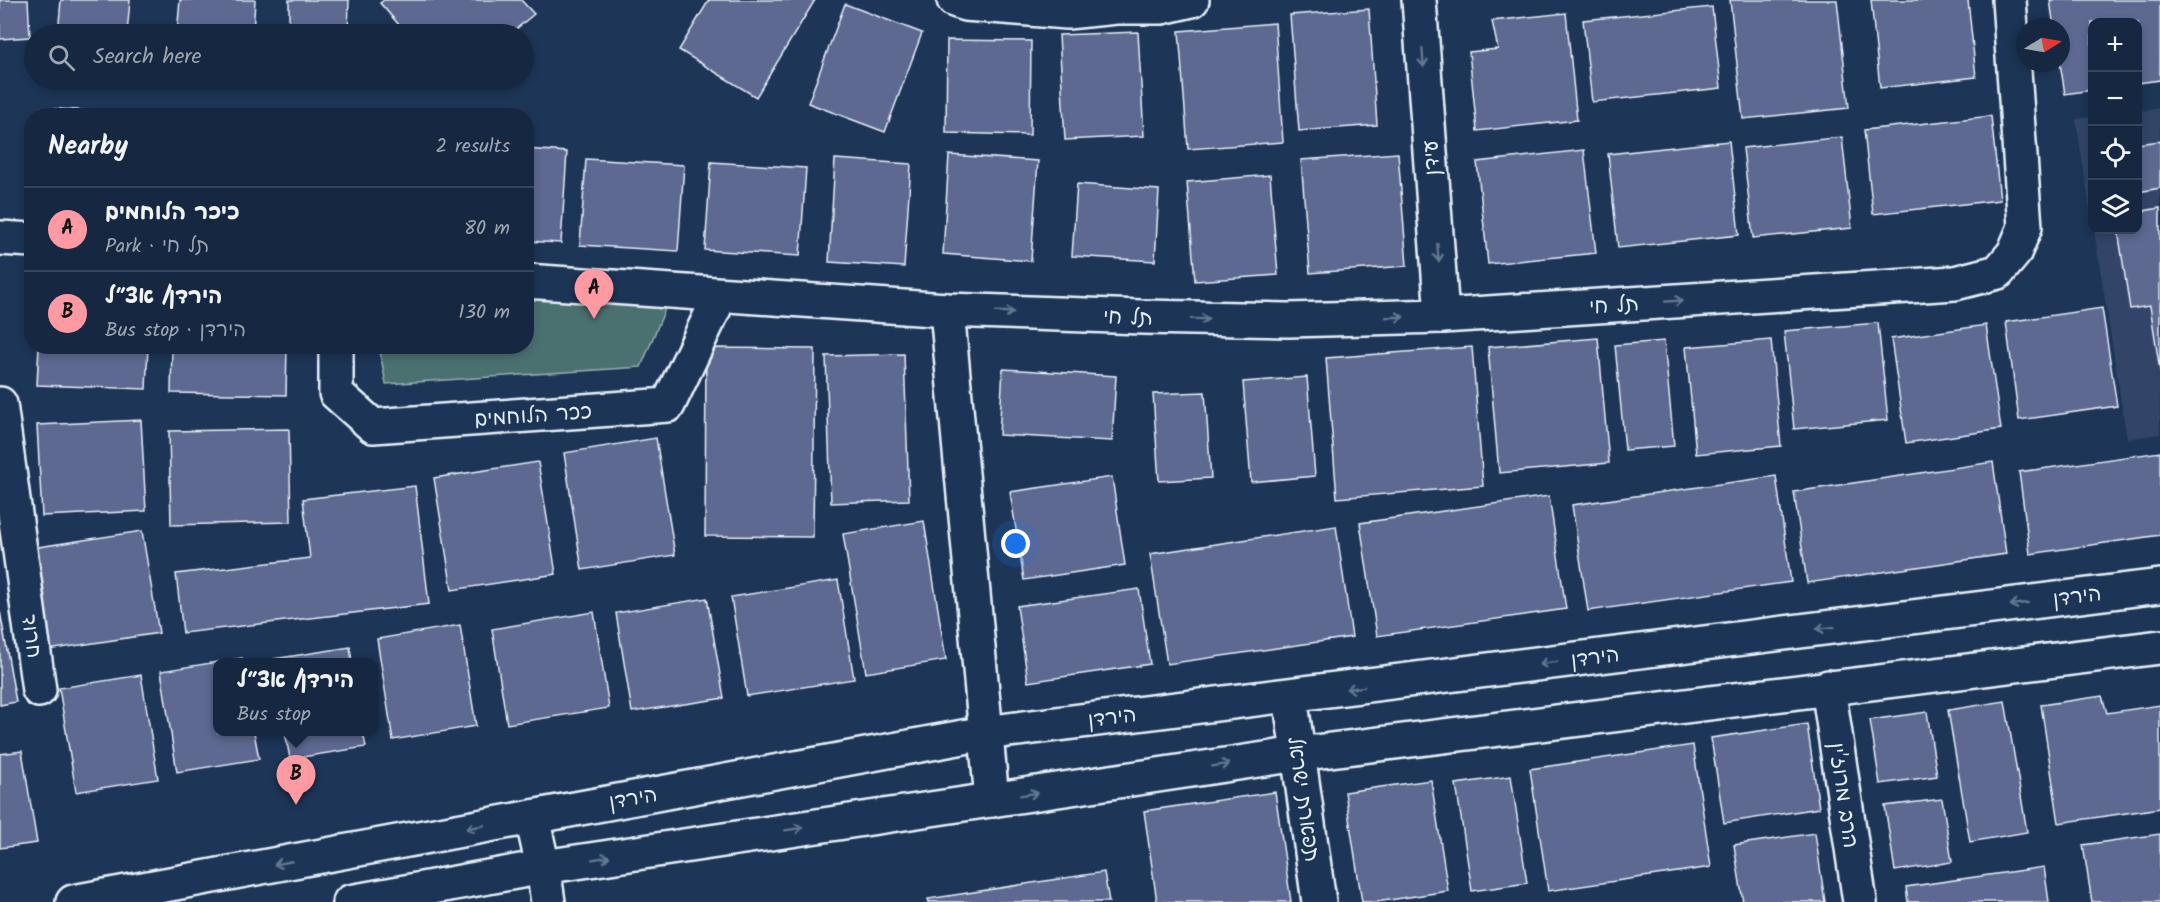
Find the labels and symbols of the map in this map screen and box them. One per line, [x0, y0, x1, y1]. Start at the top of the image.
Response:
north arrow [2016, 18, 2070, 72]
one-way arrow [1418, 48, 1429, 68]
street label: עידן [1415, 139, 1450, 177]
one-way arrow [1432, 242, 1443, 262]
pin: A [574, 270, 614, 319]
street label: תל חי [1588, 288, 1640, 325]
one-way arrow [1663, 295, 1683, 306]
street label: תל חי [1103, 301, 1153, 336]
one-way arrow [995, 306, 1015, 317]
one-way arrow [1385, 311, 1405, 323]
one-way arrow [1190, 313, 1210, 324]
street label: ככר הלוחמים [473, 396, 593, 437]
your location [1001, 529, 1030, 558]
street label: הירדן [2051, 578, 2103, 617]
one-way arrow [2009, 598, 2029, 609]
street label: חרוד [11, 612, 50, 660]
one-way arrow [1816, 623, 1836, 634]
street label: הירדן [1569, 639, 1621, 678]
one-way arrow [1539, 658, 1559, 669]
one-way arrow [1346, 682, 1365, 693]
street label: הירדן [1086, 699, 1138, 738]
street label: תפארת ישראל [1277, 734, 1328, 864]
street label: הרב מרוז'ין [1819, 740, 1866, 850]
pin: B [276, 756, 316, 805]
one-way arrow [1211, 759, 1231, 770]
street label: הירדן [606, 779, 660, 820]
one-way arrow [1018, 789, 1038, 800]
one-way arrow [466, 822, 485, 833]
one-way arrow [784, 824, 804, 835]
one-way arrow [591, 853, 611, 864]
one-way arrow [274, 858, 293, 869]

